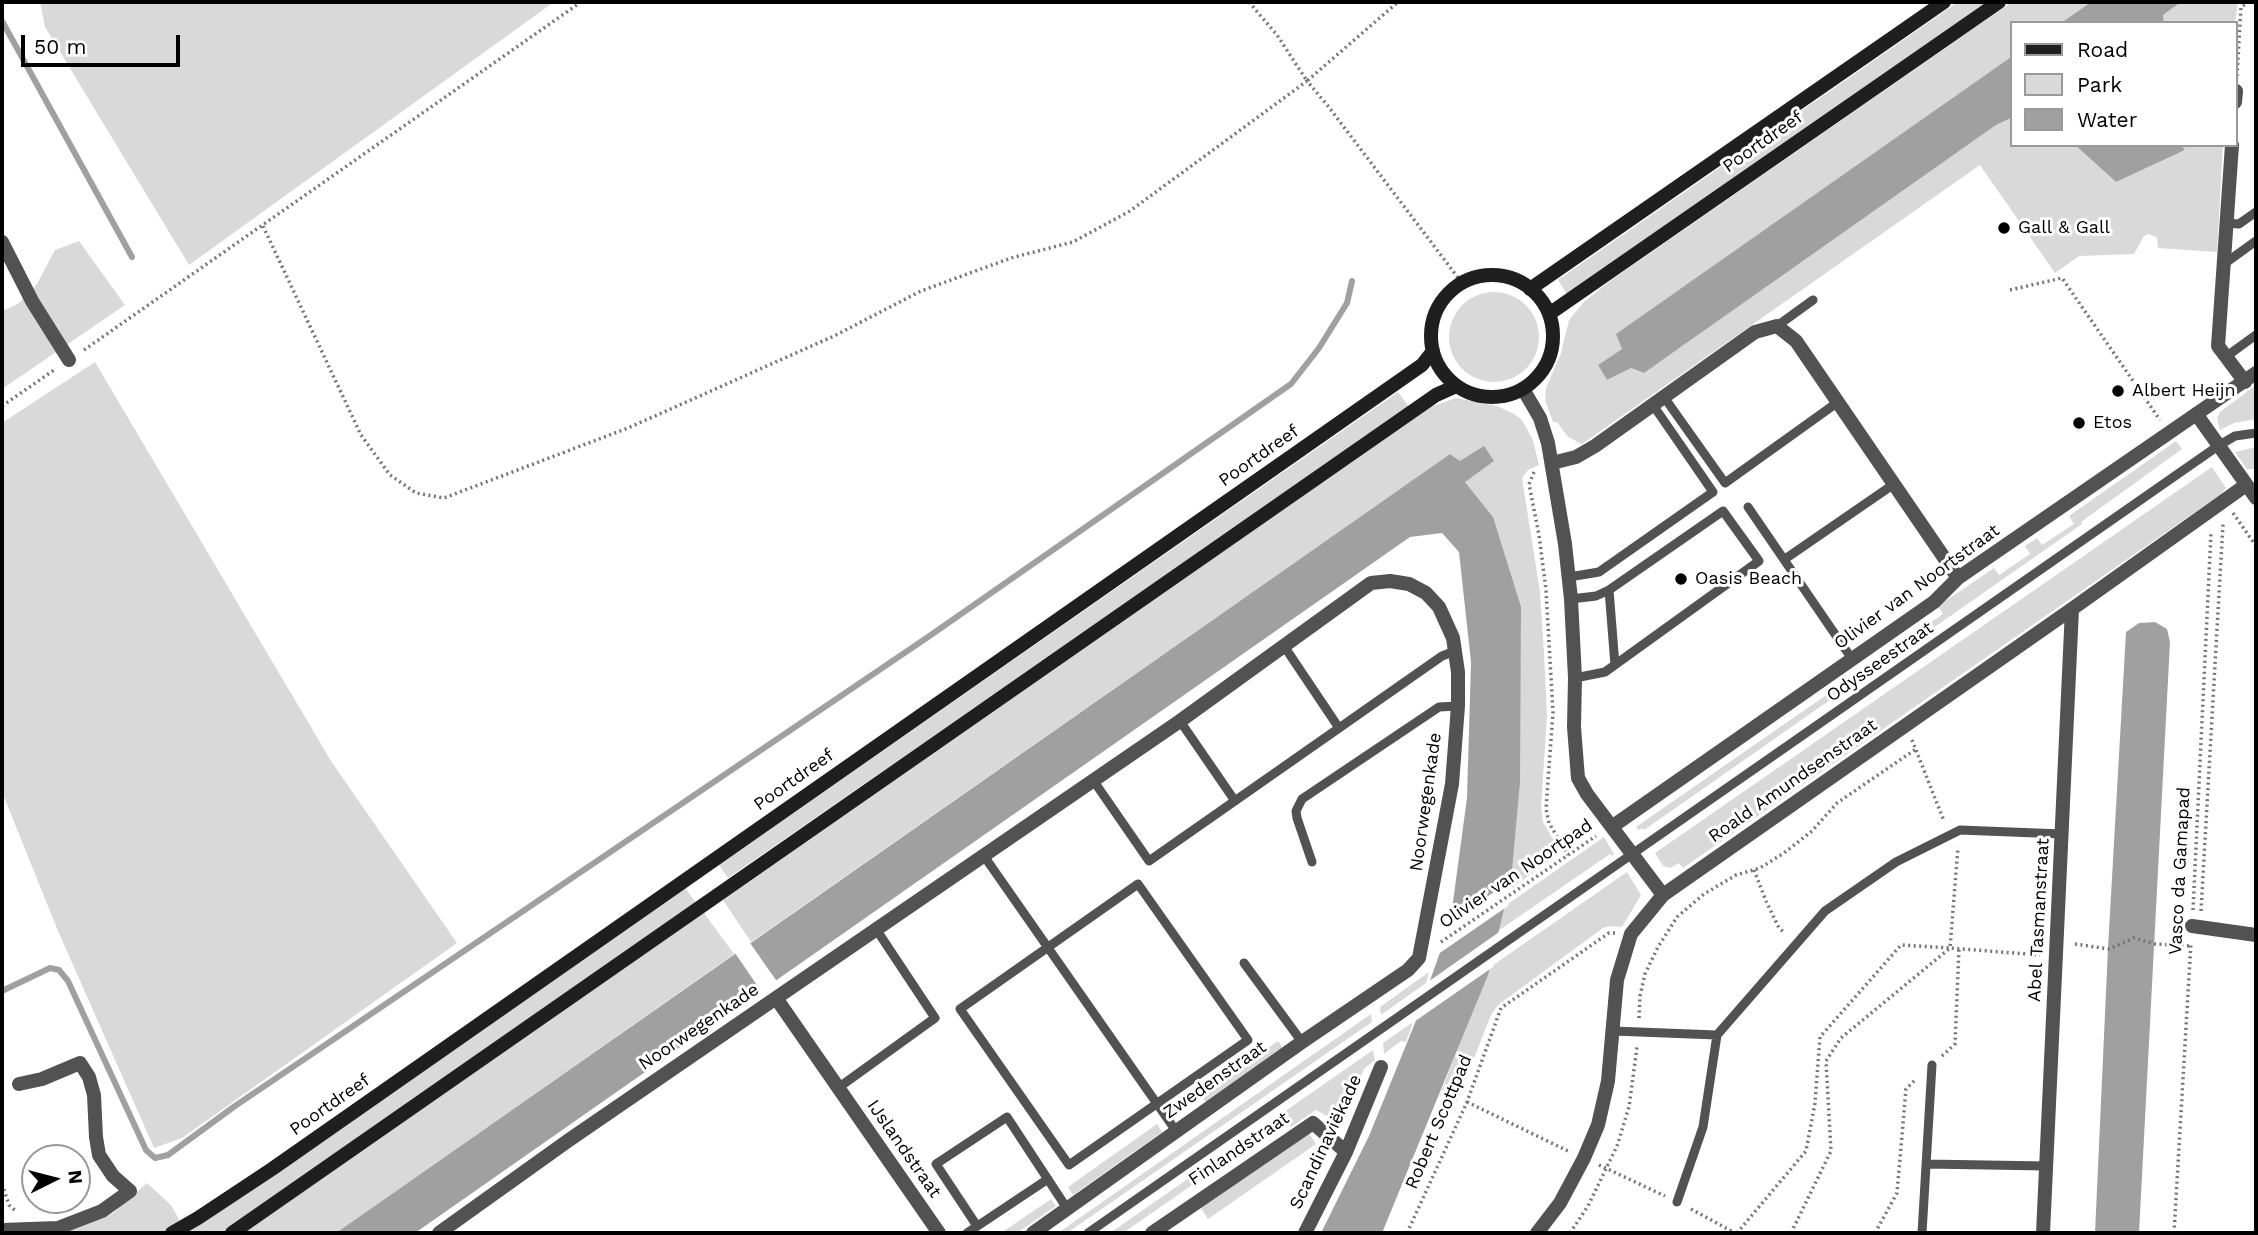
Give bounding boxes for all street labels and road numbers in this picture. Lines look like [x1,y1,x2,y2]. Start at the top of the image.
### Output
street label: Poortdreef [1719,107,1807,177]
street label: Poortdreef [1215,421,1303,491]
street label: Olivier van Noortstraat [1830,520,2004,654]
street label: Odysseestraat [1823,617,1937,707]
street label: Roald Amundsenstraat [1705,715,1881,847]
street label: Noorwegenkade [1406,731,1446,873]
street label: Poortdreef [750,745,838,815]
street label: Vasco da Gamapad [2165,786,2195,956]
street label: Olivier van Noortpad [1435,815,1597,933]
street label: Abel Tasmanstraat [2024,838,2054,1002]
street label: Noorwegenkade [635,979,763,1075]
street label: Zwedenstraat [1159,1037,1271,1123]
street label: Robert Scottpad [1401,1052,1477,1192]
street label: Poortdreef [286,1070,374,1140]
street label: Scandinaviëkade [1285,1071,1367,1213]
street label: IJslandstraat [862,1096,946,1202]
street label: Finlandstraat [1185,1107,1293,1191]

